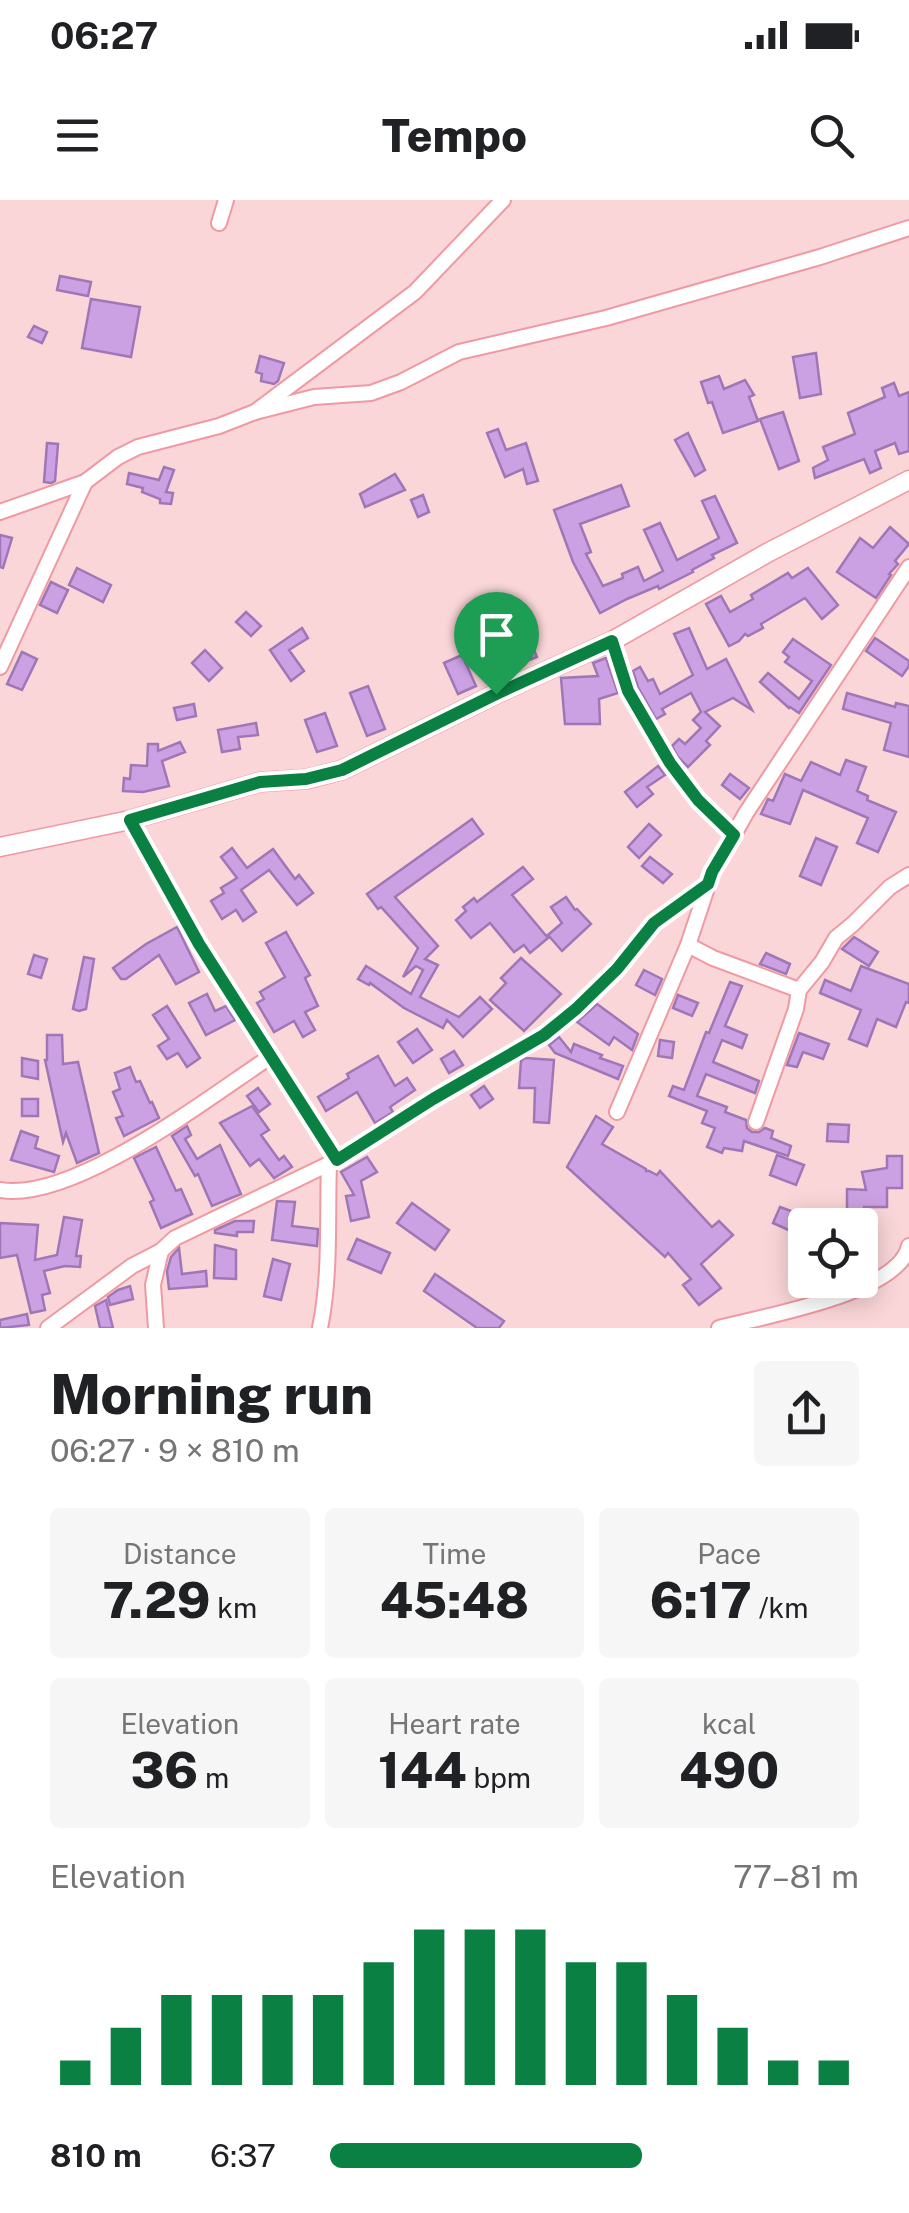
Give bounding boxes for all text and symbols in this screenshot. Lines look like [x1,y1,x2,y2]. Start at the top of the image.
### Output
text: 06:27 [50,13,158,58]
icon: menu [50,108,105,163]
icon: search [804,108,859,163]
text: Tempo [382,109,527,162]
pin [454,592,539,695]
icon: arrive [469,607,524,662]
map controls [788,1208,878,1298]
button: locate [788,1208,878,1298]
button: share [754,1361,859,1466]
text: Morning run [50,1362,373,1426]
text: 06:27 · 9 × 810 m [50,1432,300,1469]
text: Distance [123,1537,237,1570]
text: Time [423,1537,486,1570]
text: Pace [697,1537,761,1570]
text: 7.29 [102,1570,211,1629]
text: 45:48 [380,1570,529,1629]
text: 6:17 [650,1570,752,1629]
text: km [211,1591,257,1624]
text: /km [752,1591,809,1624]
text: Elevation [120,1707,239,1740]
text: Heart rate [388,1707,521,1740]
text: kcal [702,1707,756,1740]
text: 36 [130,1740,198,1799]
text: 144 [378,1740,467,1799]
text: 490 [679,1740,779,1799]
text: m [198,1761,229,1794]
text: bpm [467,1761,531,1794]
text: Elevation [50,1858,186,1895]
text: 77–81 m [733,1858,859,1895]
text: 810 m [50,2137,142,2174]
text: 6:37 [210,2137,276,2174]

